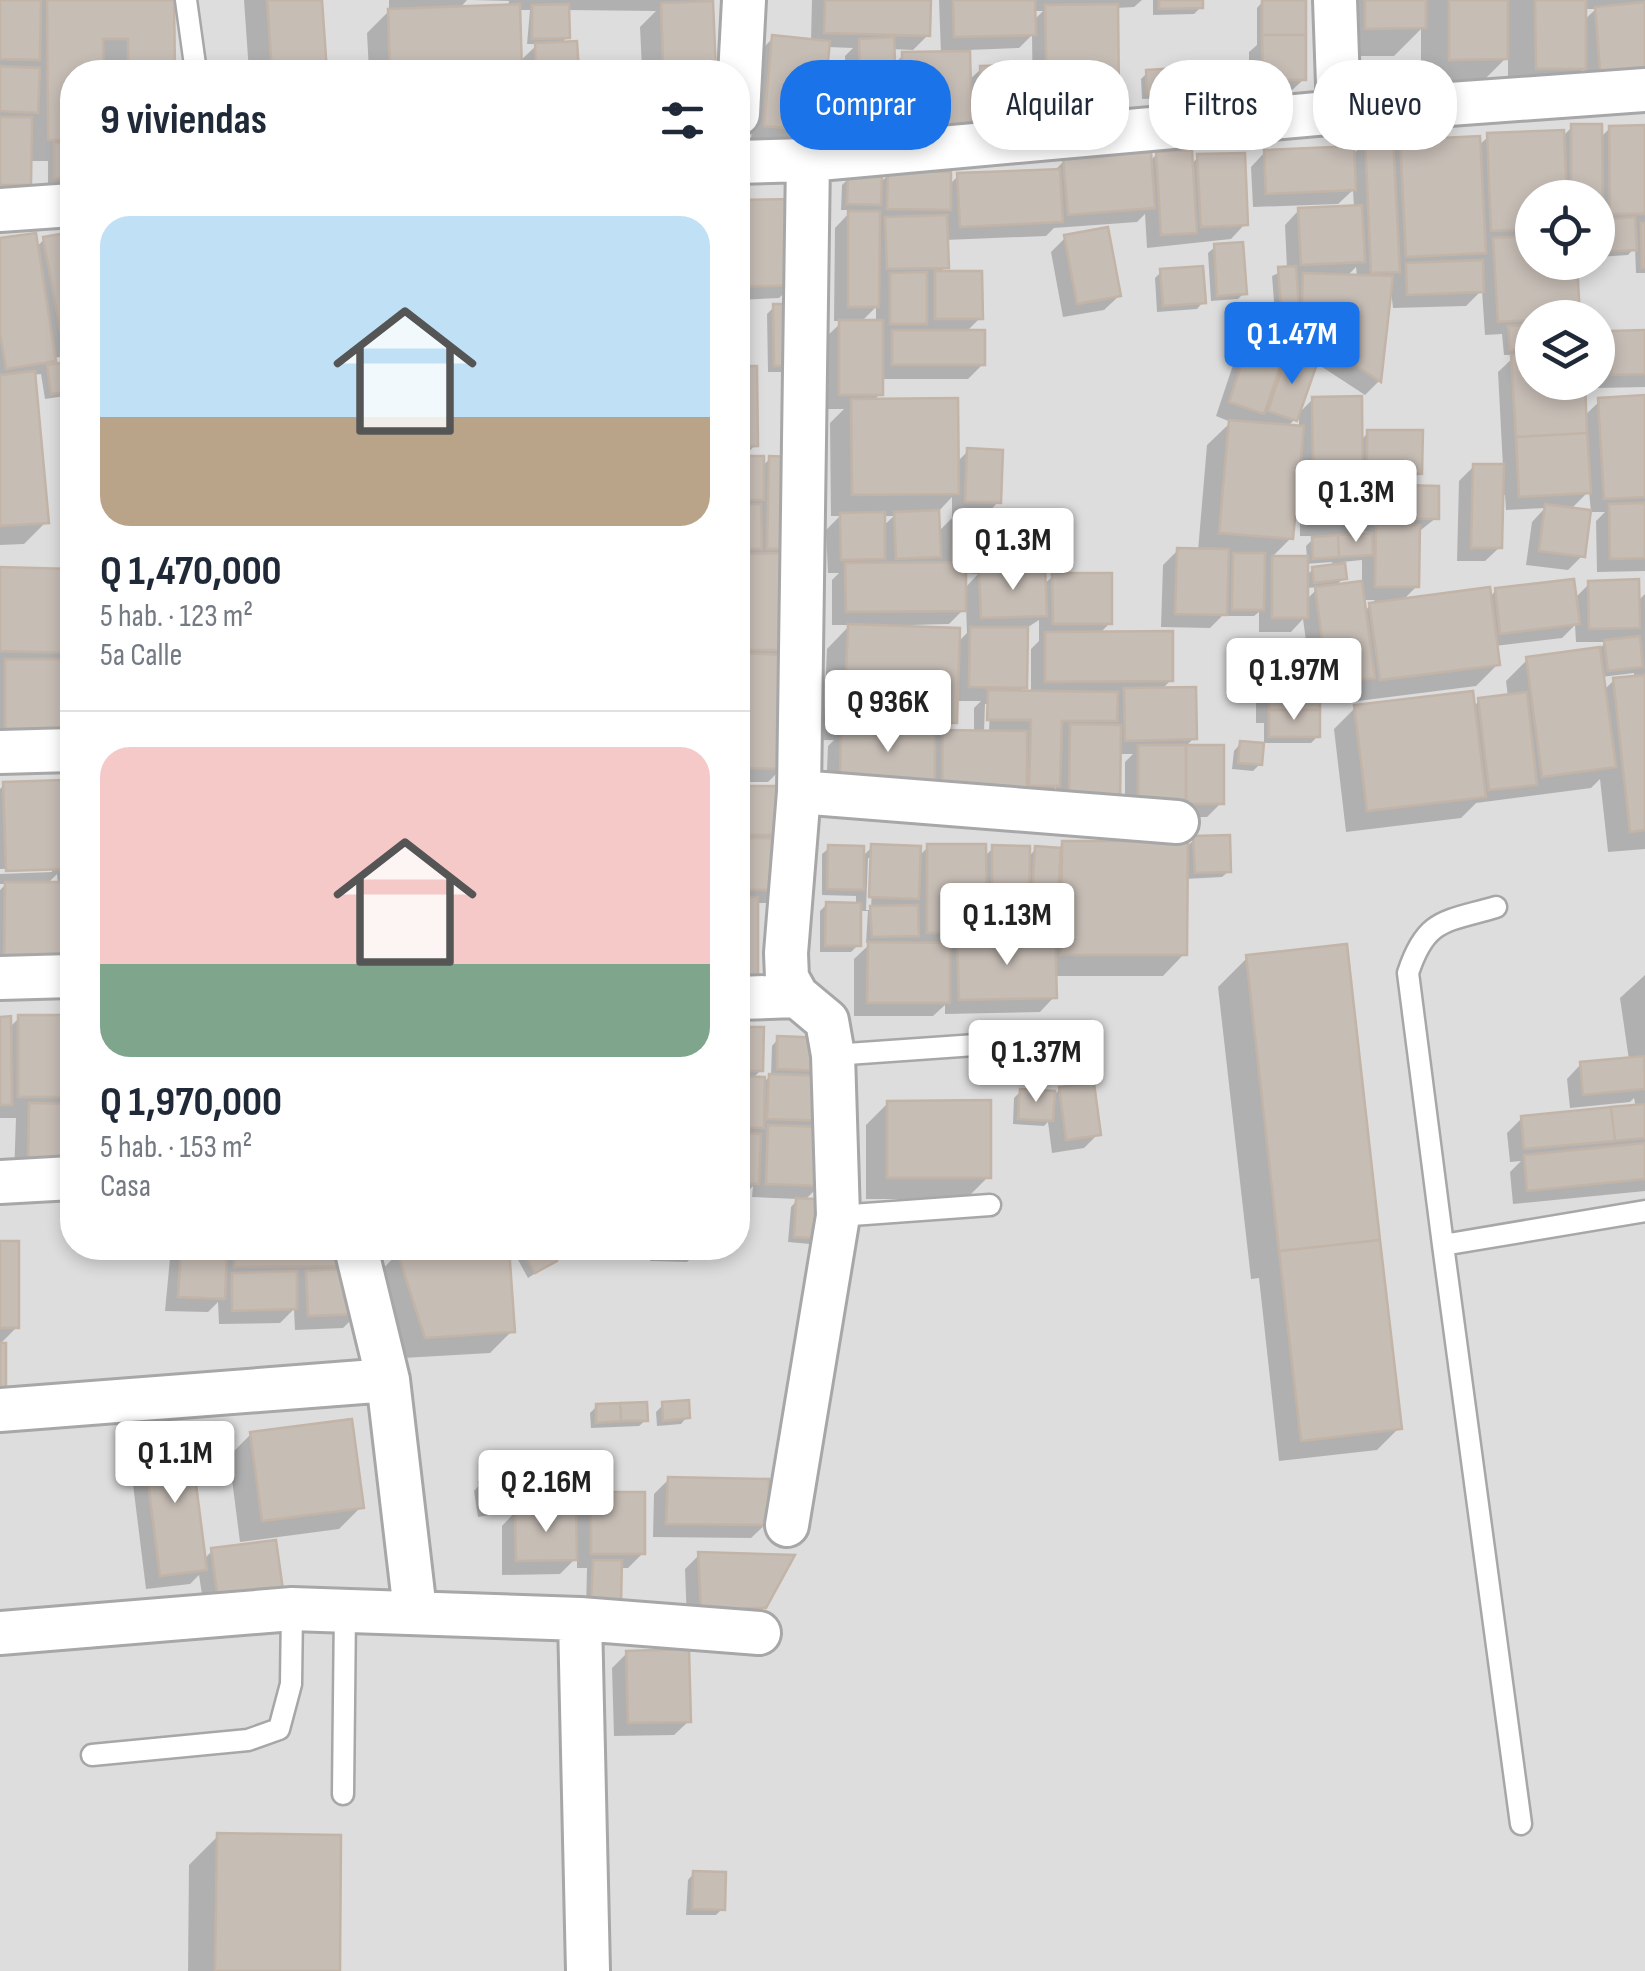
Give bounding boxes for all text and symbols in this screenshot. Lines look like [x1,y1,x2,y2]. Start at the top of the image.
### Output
chip: Comprar [780,60,951,150]
chip: Alquilar [971,60,1129,150]
chip: Filtros [1149,60,1293,150]
chip: Nuevo [1313,60,1457,150]
icon: filters [655,93,710,148]
text: 9 viviendas [100,95,267,146]
map controls [1515,180,1615,400]
button: locate [1515,180,1615,280]
icon: home [315,281,495,461]
button: layers [1515,300,1615,400]
pin: Q 1.47M [1200,302,1384,387]
text: Q 1.47M [1246,315,1338,354]
pin: Q 1.3M [1275,460,1437,545]
text: Q 1.3M [1318,473,1394,512]
pin: Q 1.3M [932,508,1094,593]
text: Q 1.3M [975,521,1051,560]
text: Q 1,470,000 [100,546,282,597]
text: 5 hab. · 123 m² [100,597,253,636]
text: 5a Calle [100,636,182,675]
pin: Q 1.97M [1202,638,1386,723]
text: Q 1.97M [1248,651,1340,690]
pin: Q 936K [807,670,969,755]
text: Q 936K [847,683,929,722]
icon: home [315,812,495,992]
pin: Q 1.13M [915,883,1099,968]
text: Q 1.13M [962,896,1052,935]
pin: Q 1.37M [944,1020,1128,1105]
text: Q 1.37M [991,1033,1081,1072]
text: Q 1,970,000 [100,1077,282,1128]
text: 5 hab. · 153 m² [100,1128,253,1167]
text: Casa [100,1167,151,1206]
pin: Q 1.1M [94,1421,256,1506]
text: Q 1.1M [137,1434,213,1473]
pin: Q 2.16M [454,1450,638,1535]
text: Q 2.16M [500,1463,592,1502]

